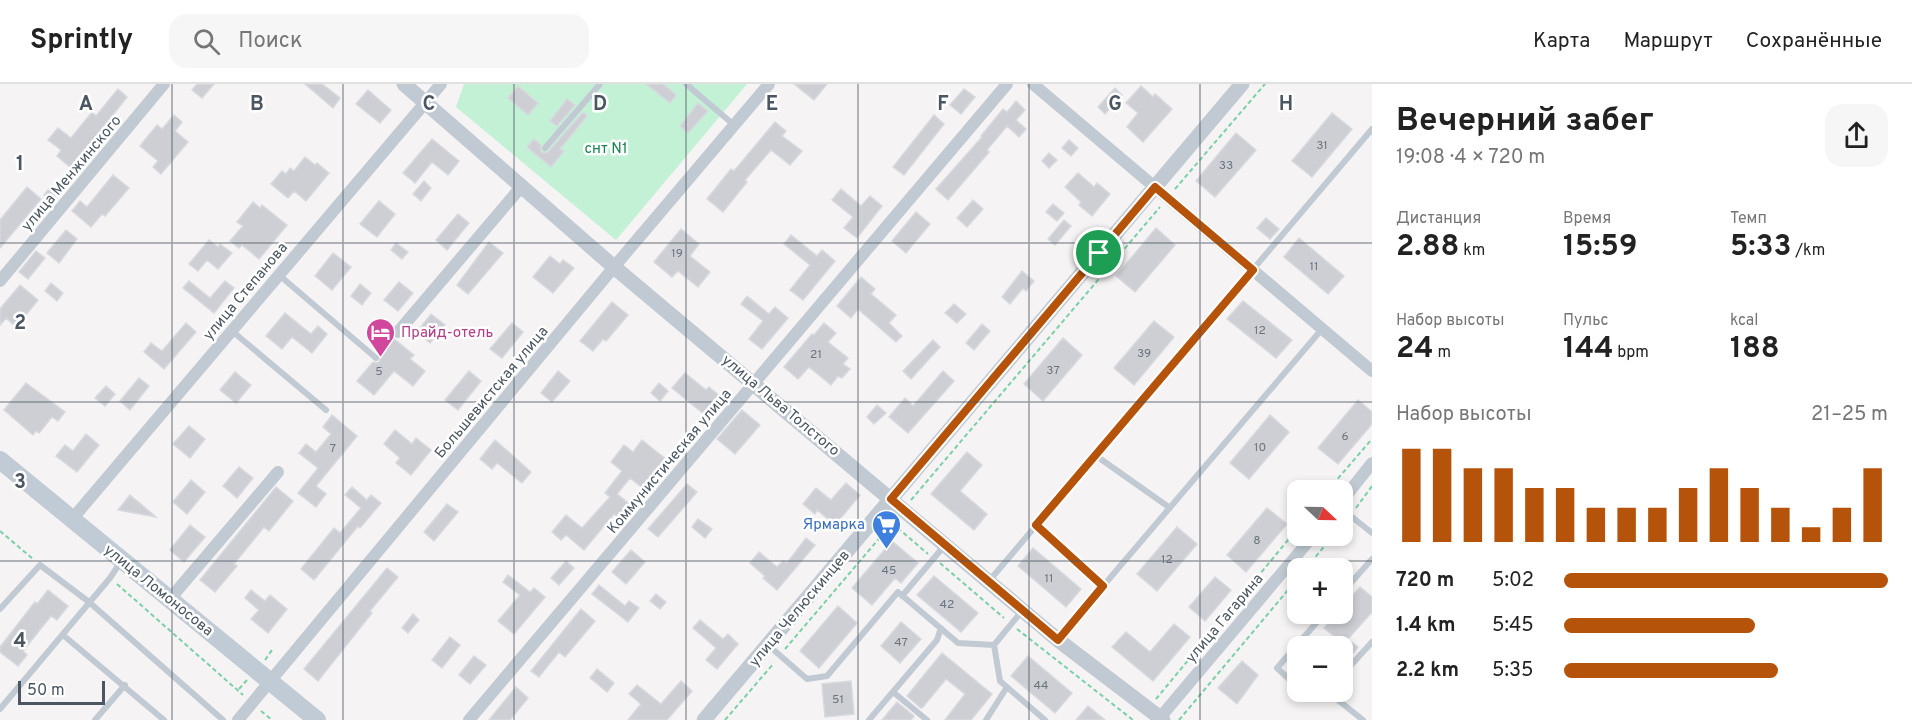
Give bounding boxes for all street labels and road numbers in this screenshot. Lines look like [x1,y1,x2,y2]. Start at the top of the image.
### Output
street label: улица Менжинского [18,112,126,236]
street label: улица Степанова [200,239,293,345]
street label: Большевистская улица [431,323,553,463]
street label: улица Льва Толстого [717,351,843,461]
street label: Коммунистическая улица [604,385,736,538]
street label: улица Ломоносова [100,541,217,641]
street label: улица Челюскинцев [746,547,855,671]
street label: улица Гагарина [1182,570,1268,668]

